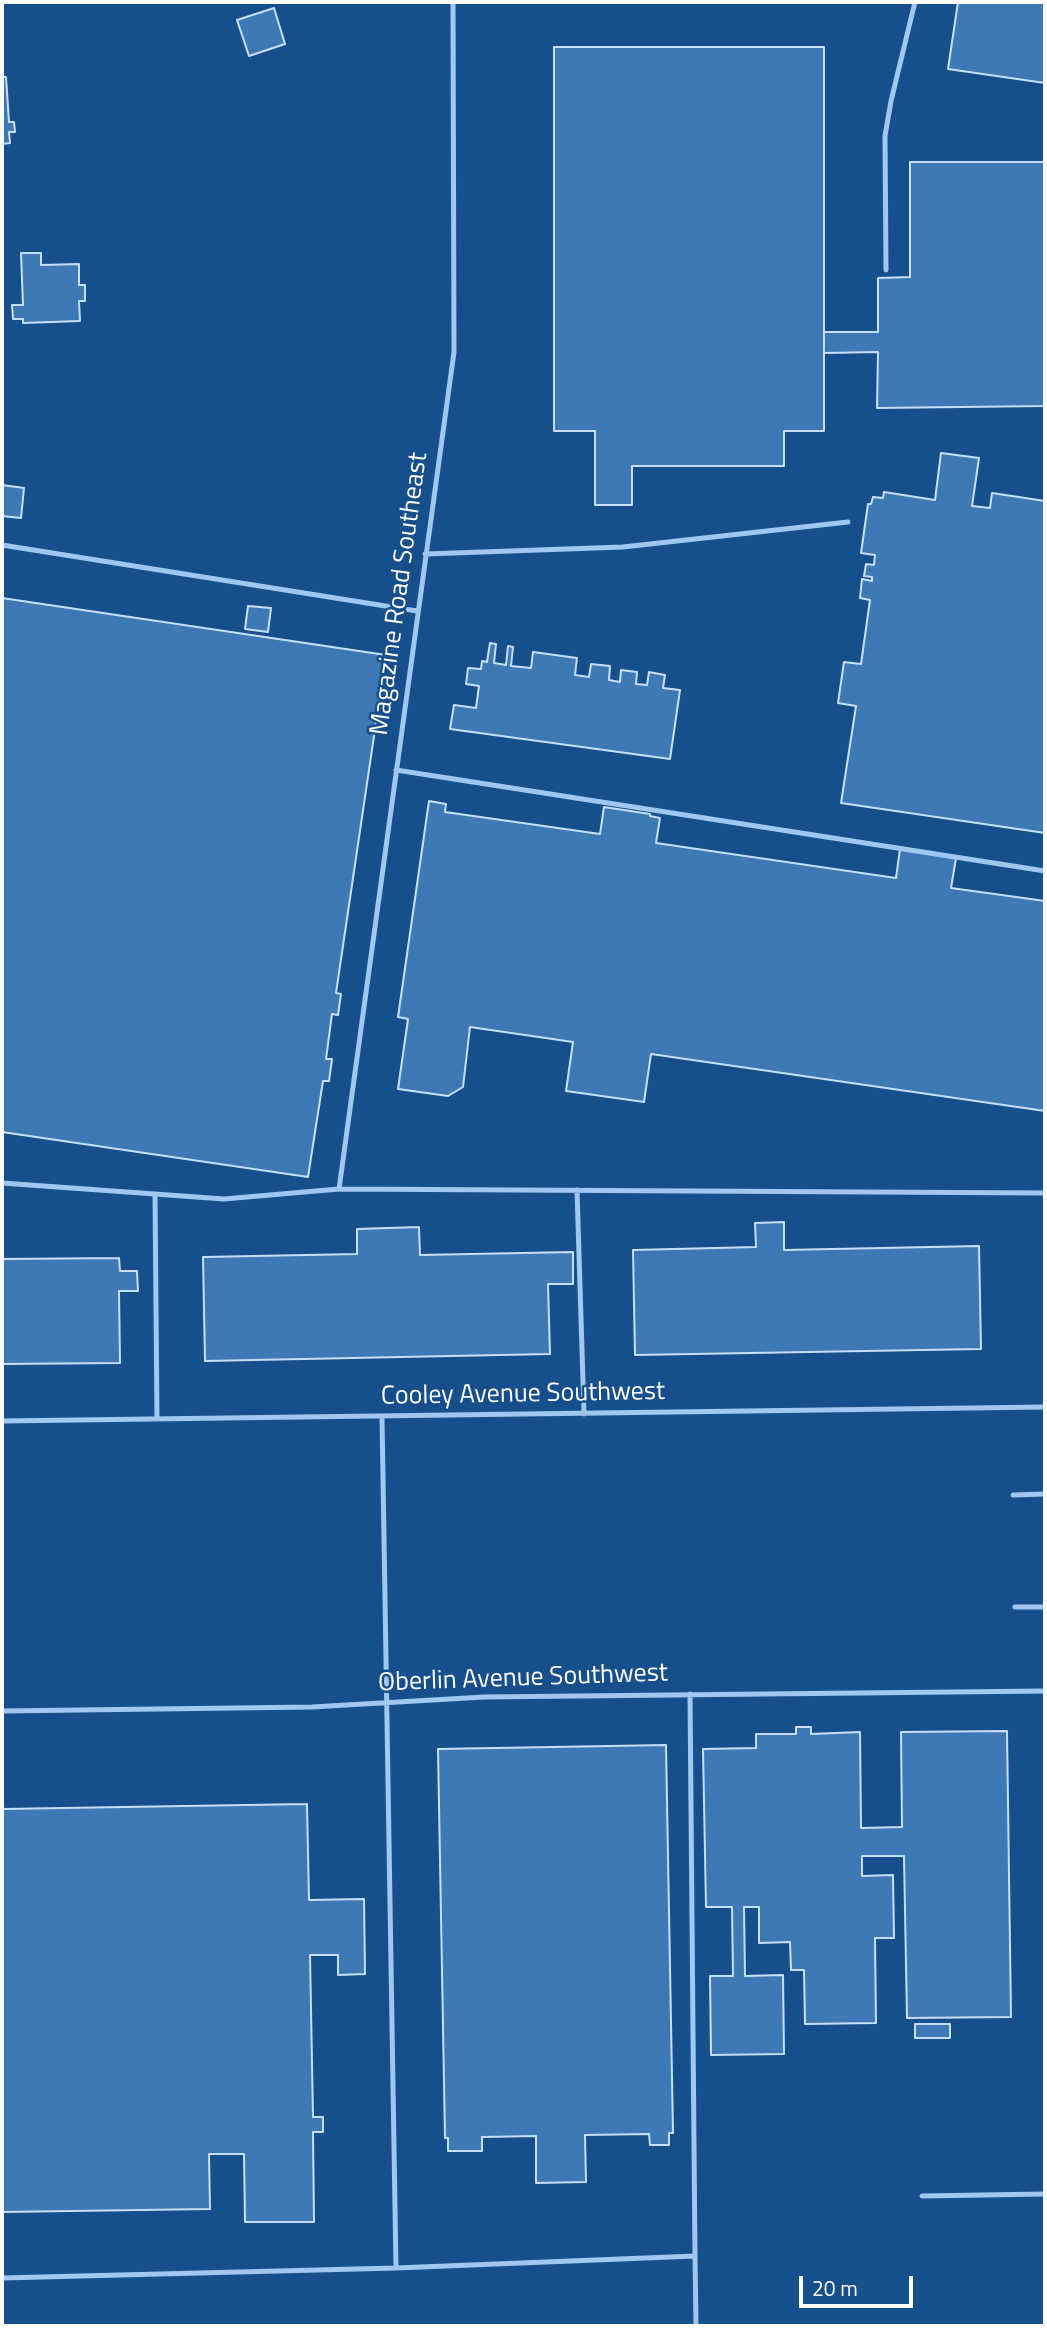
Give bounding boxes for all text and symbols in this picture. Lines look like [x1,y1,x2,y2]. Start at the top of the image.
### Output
street label: Magazine Road Southeast [365,450,435,738]
street label: Cooley Avenue Southwest [381,1377,665,1413]
street label: Oberlin Avenue Southwest [378,1658,668,1700]
scale bar [802,2262,916,2306]
text: 20 m [812,2272,858,2304]

